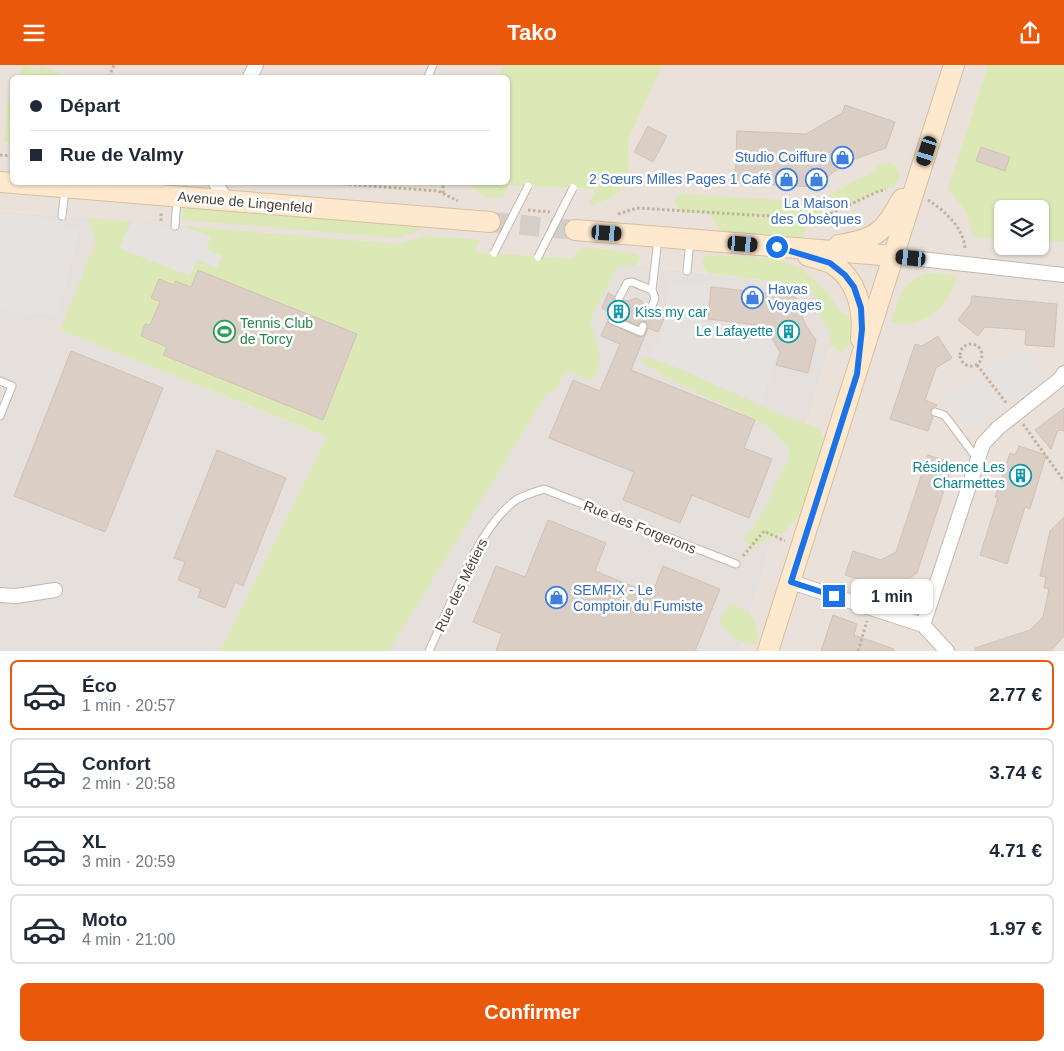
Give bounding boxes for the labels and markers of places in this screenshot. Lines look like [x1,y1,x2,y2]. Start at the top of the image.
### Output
shop icon: Studio Coiffure [831,145,855,169]
place label: Studio Coiffure [735,149,827,165]
shop icon: 2 Sœurs Milles Pages 1 Café [775,167,799,191]
shop icon: La Maison des Obsèques [804,168,828,192]
place label: 2 Sœurs Milles Pages 1 Café [589,171,771,187]
place label: La Maison des Obsèques [771,195,861,227]
place label: Havas Voyages [768,281,822,313]
shop icon: Havas Voyages [740,285,764,309]
building icon: Kiss my car [607,300,631,324]
place label: Kiss my car [635,304,708,320]
place label: Tennis Club de Torcy [240,315,313,347]
sports icon: Tennis Club de Torcy [212,319,236,343]
building icon: Le Lafayette [777,319,801,343]
place label: Le Lafayette [696,323,773,339]
place label: Résidence Les Charmettes [912,459,1005,491]
building icon: Résidence Les Charmettes [1009,463,1033,487]
place label: SEMFIX - Le Comptoir du Fumiste [573,582,703,614]
shop icon: SEMFIX - Le Comptoir du Fumiste [545,586,569,610]

